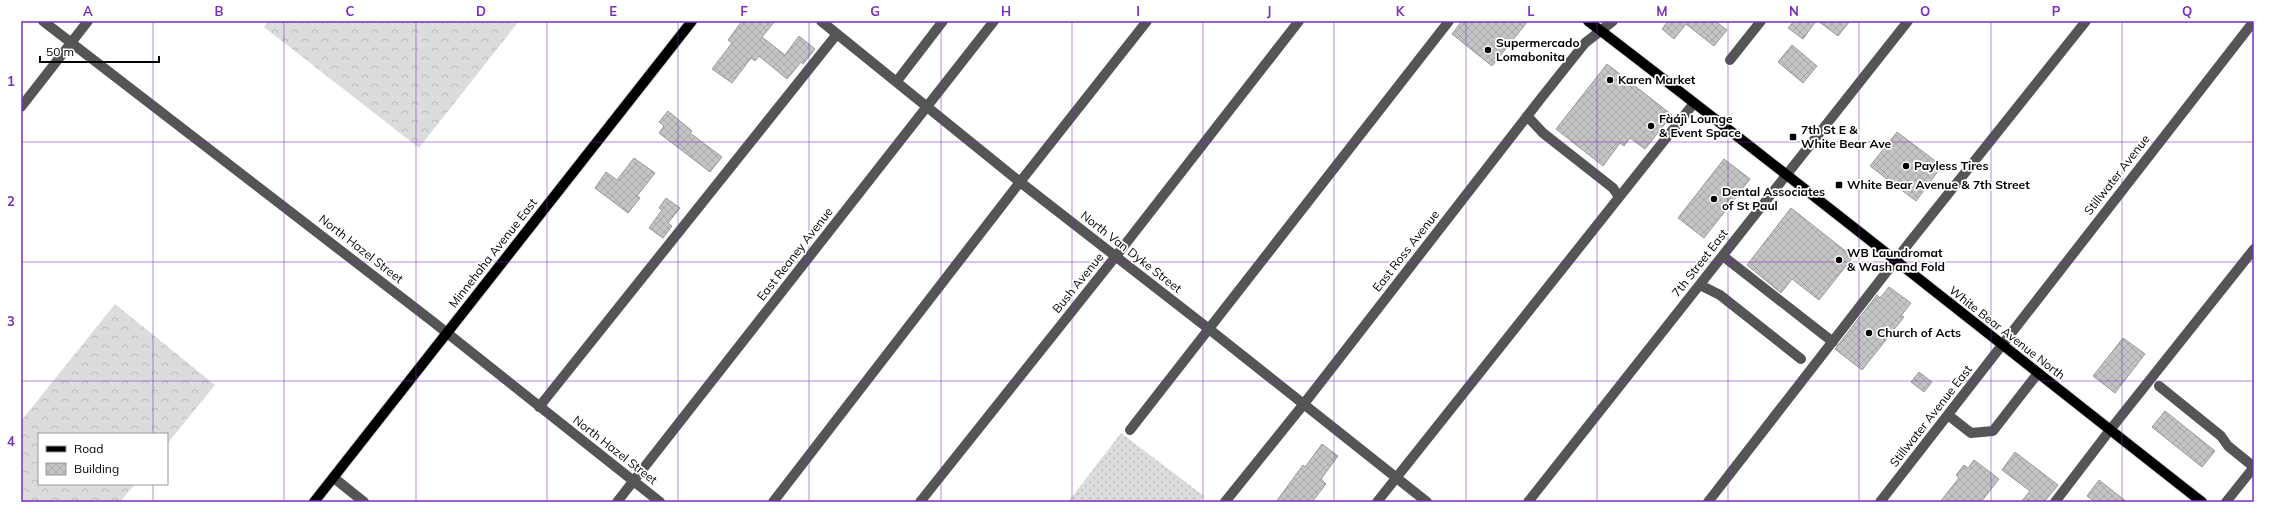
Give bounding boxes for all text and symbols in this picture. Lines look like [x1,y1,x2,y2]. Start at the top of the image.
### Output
text: A [83,3,93,19]
text: B [215,3,224,19]
text: C [346,3,355,19]
text: D [476,3,486,19]
text: E [609,3,617,19]
text: F [740,3,748,19]
text: G [870,3,880,19]
text: H [1001,3,1011,19]
text: I [1136,3,1140,19]
text: J [1267,3,1271,19]
text: K [1396,3,1406,19]
text: L [1527,3,1535,19]
text: M [1656,3,1668,19]
text: N [1789,3,1799,19]
text: O [1920,3,1930,19]
text: P [2052,3,2061,19]
text: Q [2182,3,2192,19]
place label: Supermercado Lomabonita [1496,35,1580,64]
scale bar [40,38,159,64]
text: 50 m [46,44,74,59]
marker: Supermercado Lomabonita [1483,45,1493,55]
place label: Karen Market [1618,72,1696,87]
text: 1 [7,73,15,89]
marker: Karen Market [1605,75,1615,85]
place label: Fàájì Lounge & Event Space [1659,111,1741,140]
marker: Fàájì Lounge & Event Space [1646,121,1656,131]
place label: 7th St E & White Bear Ave [1801,122,1892,151]
marker: 7th St E & White Bear Ave [1788,132,1798,142]
street label: Stillwater Avenue [2081,132,2153,218]
place label: Payless Tires [1914,158,1988,173]
marker: Payless Tires [1901,161,1911,171]
place label: White Bear Avenue & 7th Street [1847,177,2030,192]
marker: White Bear Avenue & 7th Street [1834,180,1844,190]
place label: Dental Associates of St Paul [1722,184,1825,213]
text: 2 [7,193,15,209]
marker: Dental Associates of St Paul [1709,194,1719,204]
street label: Minnehaha Avenue East [445,195,540,310]
street label: East Reaney Avenue [754,204,836,303]
street label: North Van Dyke Street [1078,207,1185,296]
street label: East Ross Avenue [1369,207,1442,294]
street label: North Hazel Street [316,211,407,286]
street label: 7th Street East [1668,226,1731,300]
place label: WB Laundromat & Wash and Fold [1847,245,1945,274]
street label: Bush Avenue [1049,250,1106,316]
marker: WB Laundromat & Wash and Fold [1834,255,1844,265]
street label: White Bear Avenue North [1946,283,2068,383]
text: 3 [7,313,15,329]
place label: Church of Acts [1877,325,1961,340]
marker: Church of Acts [1864,328,1874,338]
street label: Stillwater Avenue East [1886,362,1975,470]
street label: North Hazel Street [570,412,661,487]
text: 4 [7,433,15,449]
legend [38,433,168,485]
text: Road [74,441,103,456]
text: Building [74,461,119,476]

